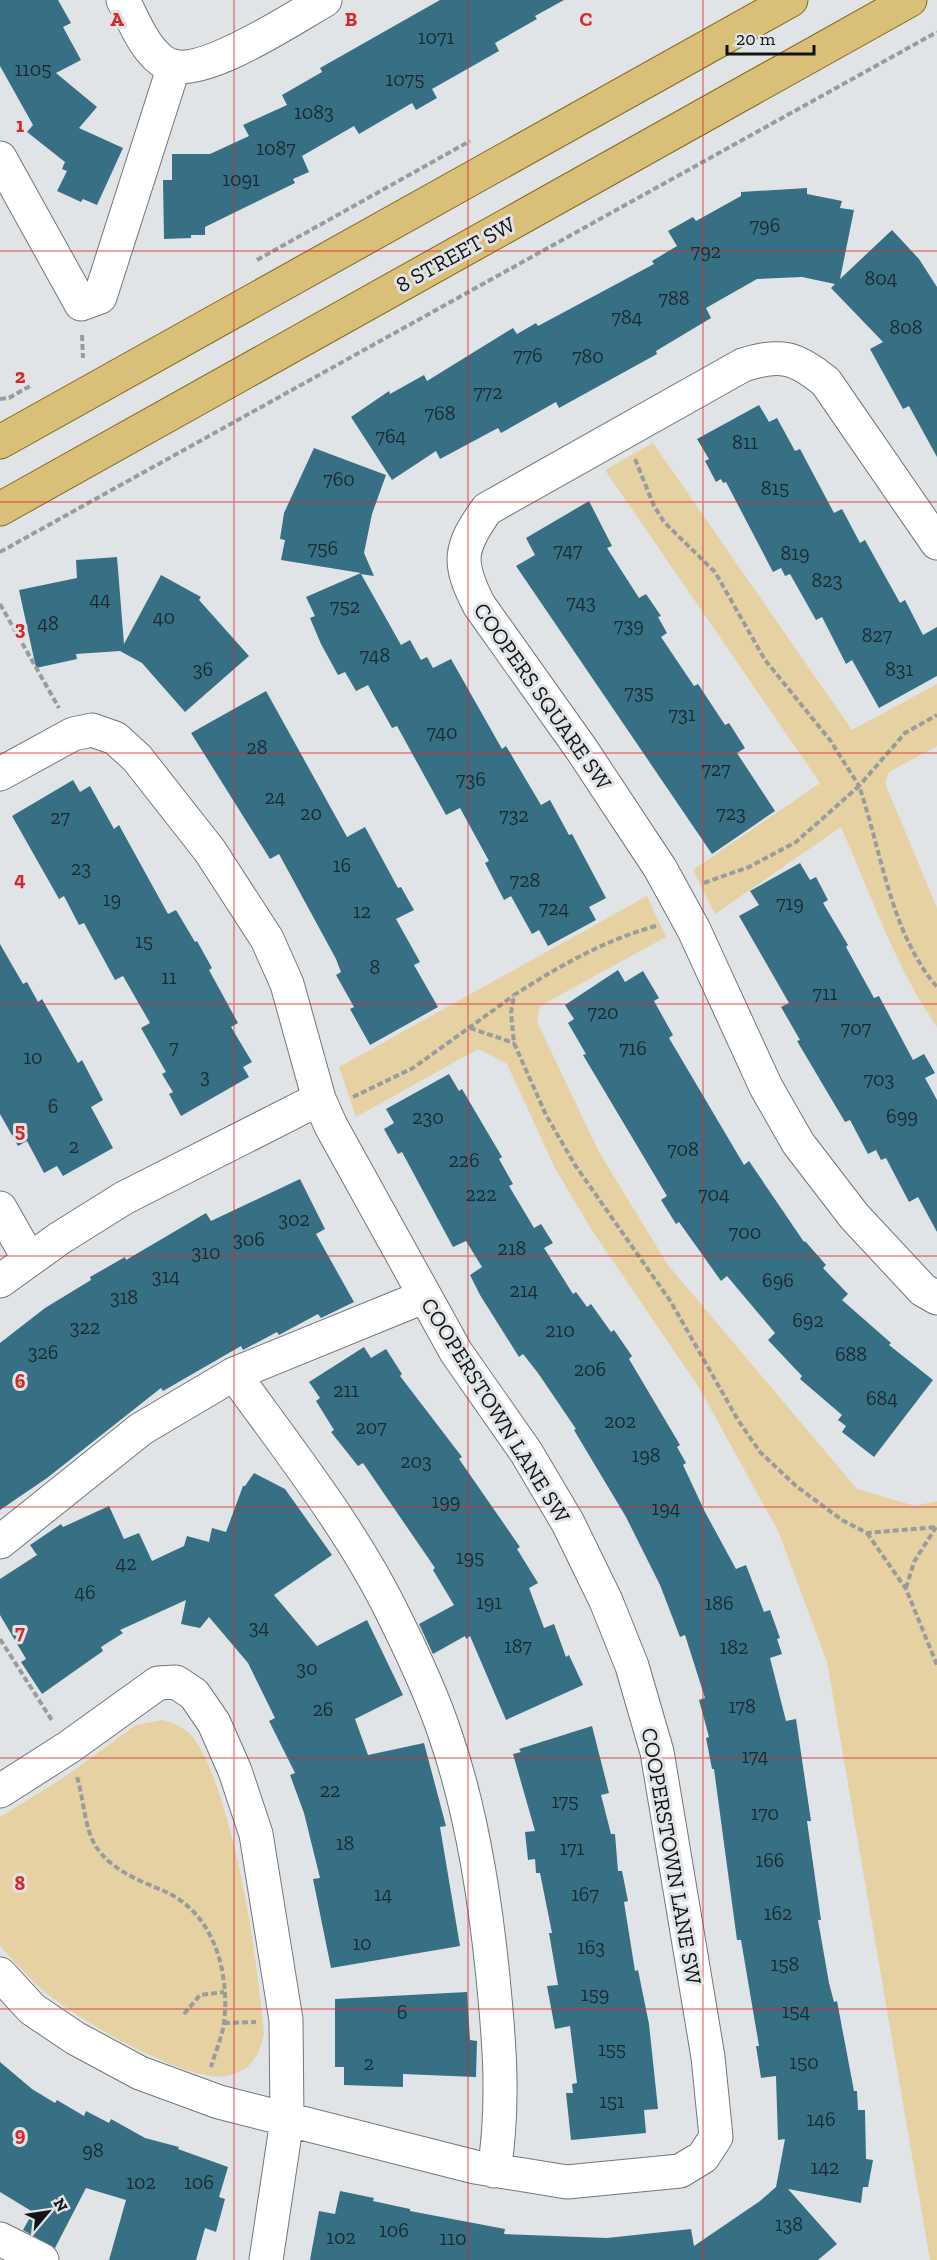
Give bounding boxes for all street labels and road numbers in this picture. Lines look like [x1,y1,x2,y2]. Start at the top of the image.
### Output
street label: 8 STREET SW [391,210,520,298]
street label: COOPERS SQUARE SW [468,598,618,795]
street label: COOPERSTOWN LANE SW [415,1293,576,1528]
street label: COOPERSTOWN LANE SW [636,1726,707,1987]

